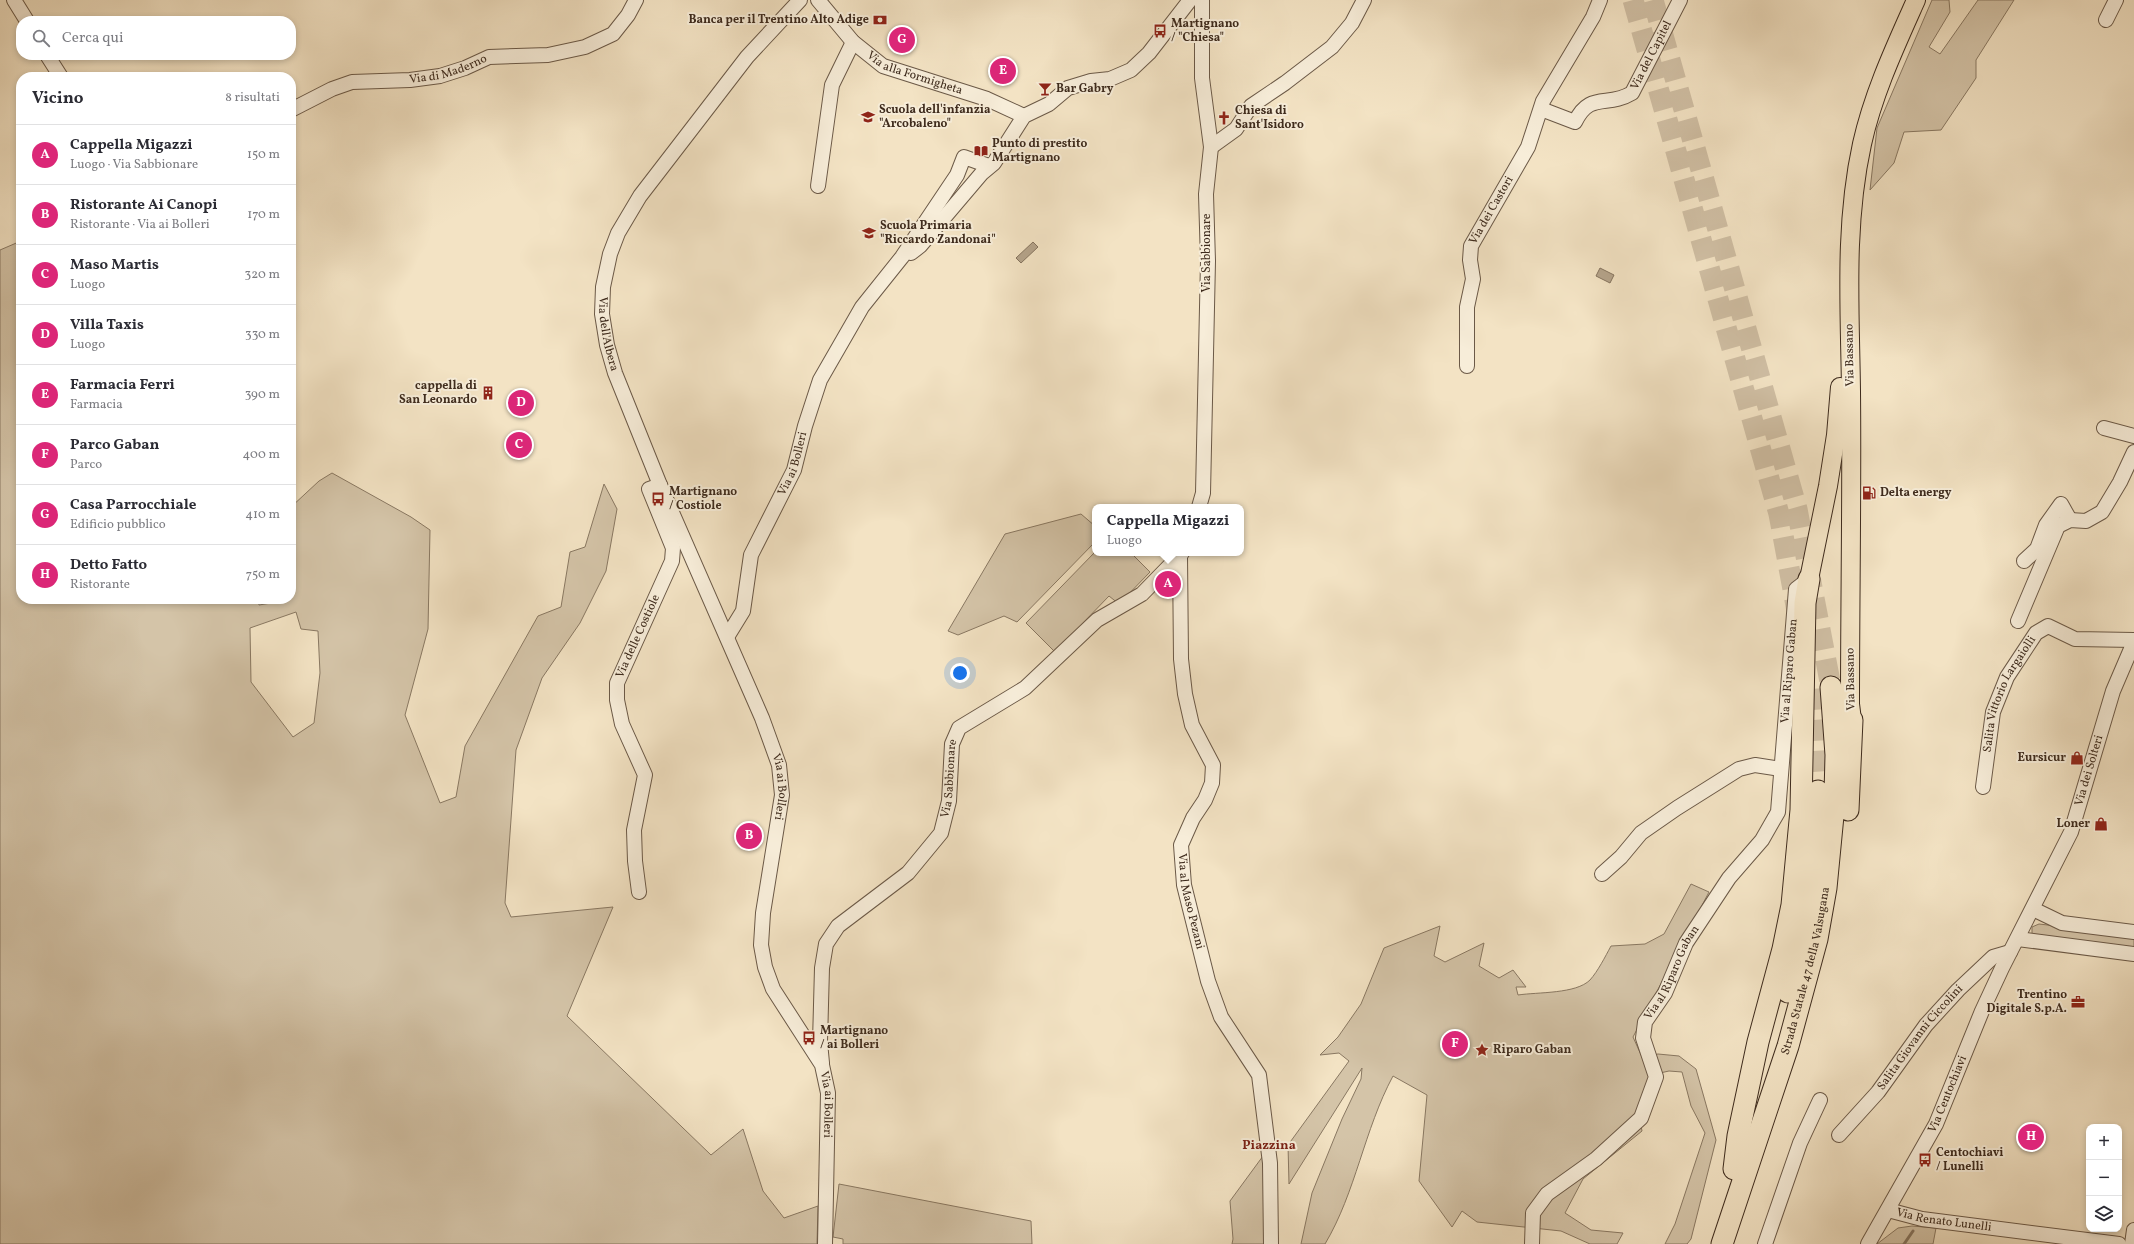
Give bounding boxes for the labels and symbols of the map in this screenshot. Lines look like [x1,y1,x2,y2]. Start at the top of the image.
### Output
place label: Banca per il Trentino Alto Adige [689,12,869,28]
bank icon: Banca per il Trentino Alto Adige [872,12,888,28]
place label: Martignano / "Chiesa" [1171,16,1239,46]
street label: Via del Capitel [1627,18,1676,93]
bus stop icon: Martignano / "Chiesa" [1152,23,1168,39]
pin: G [889,25,915,55]
street label: Via alla Formigheta [863,48,965,99]
street label: Via di Maderno [408,51,490,88]
pin: E [990,56,1016,86]
bar icon: Bar Gabry [1037,81,1053,97]
place label: Bar Gabry [1056,81,1114,97]
place label: Scuola dell'infanzia "Arcobaleno" [879,102,991,132]
place label: Chiesa di Sant'Isidoro [1235,103,1304,133]
school or university icon: Scuola dell'infanzia "Arcobaleno" [860,109,876,125]
church icon: Chiesa di Sant'Isidoro [1216,110,1232,126]
place label: Punto di prestito Martignano [992,136,1087,166]
library icon: Punto di prestito Martignano [973,143,989,159]
street label: Via dei Castori [1466,173,1518,247]
street label: Via Sabbionare [1199,213,1215,293]
place label: Scuola Primaria "Riccardo Zandonai" [880,218,996,248]
school or university icon: Scuola Primaria "Riccardo Zandonai" [861,225,877,241]
street label: Via dell'Albera [594,296,622,373]
street label: Via Bassano [1841,323,1859,387]
place label: cappella di San Leonardo [399,378,477,408]
building icon: cappella di San Leonardo [480,385,496,401]
pin: D [508,388,534,418]
pin: C [506,430,532,460]
street label: Via ai Bolleri [774,430,811,498]
place label: Martignano / Costiole [669,484,737,514]
fuel station icon: Delta energy [1861,485,1877,501]
place label: Delta energy [1880,485,1952,501]
bus stop icon: Martignano / Costiole [650,491,666,507]
pin: A [1155,569,1181,599]
street label: Via delle Costiole [612,592,664,681]
street label: Via al Riparo Gaban [1777,618,1802,724]
street label: Salita Vittorio Largaiolli [1980,633,2040,753]
street label: Via Bassano [1842,647,1860,711]
your location [950,663,970,683]
street label: Via dei Solteri [2071,733,2108,808]
street label: Via Sabbionare [937,736,961,820]
place label: Eursicur [2017,750,2066,766]
shop icon: Eursicur [2069,750,2085,766]
street label: Via ai Bolleri [768,751,790,822]
place label: Loner [2056,816,2090,832]
shop icon: Loner [2093,816,2109,832]
pin: B [736,821,762,851]
street label: Via al Maso Pezani [1174,853,1208,951]
street label: Strada Statale 47 della Valsugana [1778,886,1834,1057]
street label: Via al Riparo Gaban [1641,923,1703,1023]
street label: Salita Giovanni Ciccolini [1874,981,1967,1094]
place label: Trentino Digitale S.p.A. [1987,987,2067,1017]
office icon: Trentino Digitale S.p.A. [2070,994,2086,1010]
place label: Martignano / ai Bolleri [820,1023,888,1053]
pin: F [1442,1029,1468,1059]
bus stop icon: Martignano / ai Bolleri [801,1030,817,1046]
place icon: Riparo Gaban [1474,1042,1490,1058]
place label: Riparo Gaban [1493,1042,1572,1058]
street label: Via Centochiavi [1925,1053,1971,1136]
street label: Via ai Bolleri [816,1070,836,1138]
pin: H [2018,1122,2044,1152]
district label: Piazzina [1242,1137,1296,1155]
place label: Centochiavi / Lunelli [1936,1145,2004,1175]
bus stop icon: Centochiavi / Lunelli [1917,1152,1933,1168]
street label: Via Renato Lunelli [1894,1205,1993,1236]

